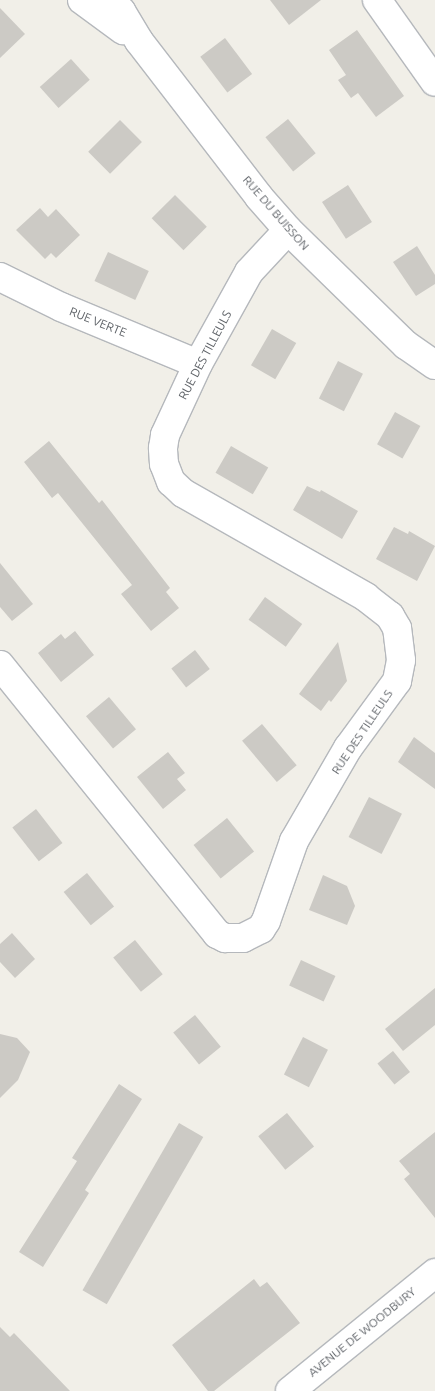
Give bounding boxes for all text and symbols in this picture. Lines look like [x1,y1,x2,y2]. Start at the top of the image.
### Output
street label: RUE DU BUISSON [240,173,312,253]
street label: RUE VERTE [67,304,129,340]
street label: RUE DES TILLEULS [175,308,235,402]
street label: RUE DES TILLEULS [328,687,396,777]
street label: AVENUE DE WOODBURY [305,1284,419,1380]

